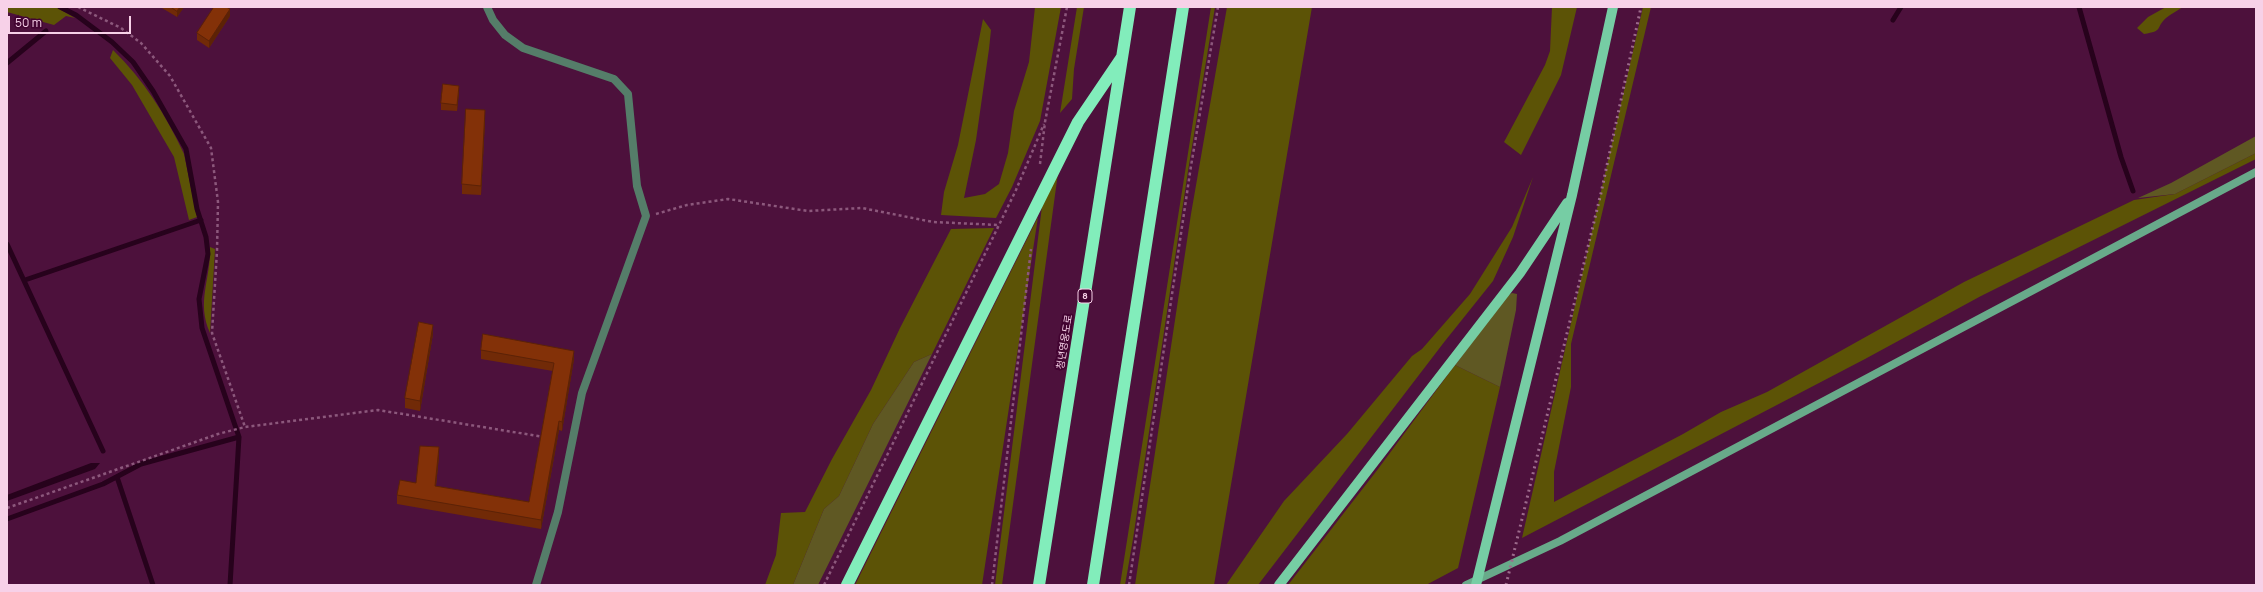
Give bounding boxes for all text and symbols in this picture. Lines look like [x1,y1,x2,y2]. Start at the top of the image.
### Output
scale bar [10,8,133,34]
text: 50 m [15,14,42,31]
road number: 8 [1078,289,1092,303]
street label: 청년영웅도로 [1055,314,1075,370]

